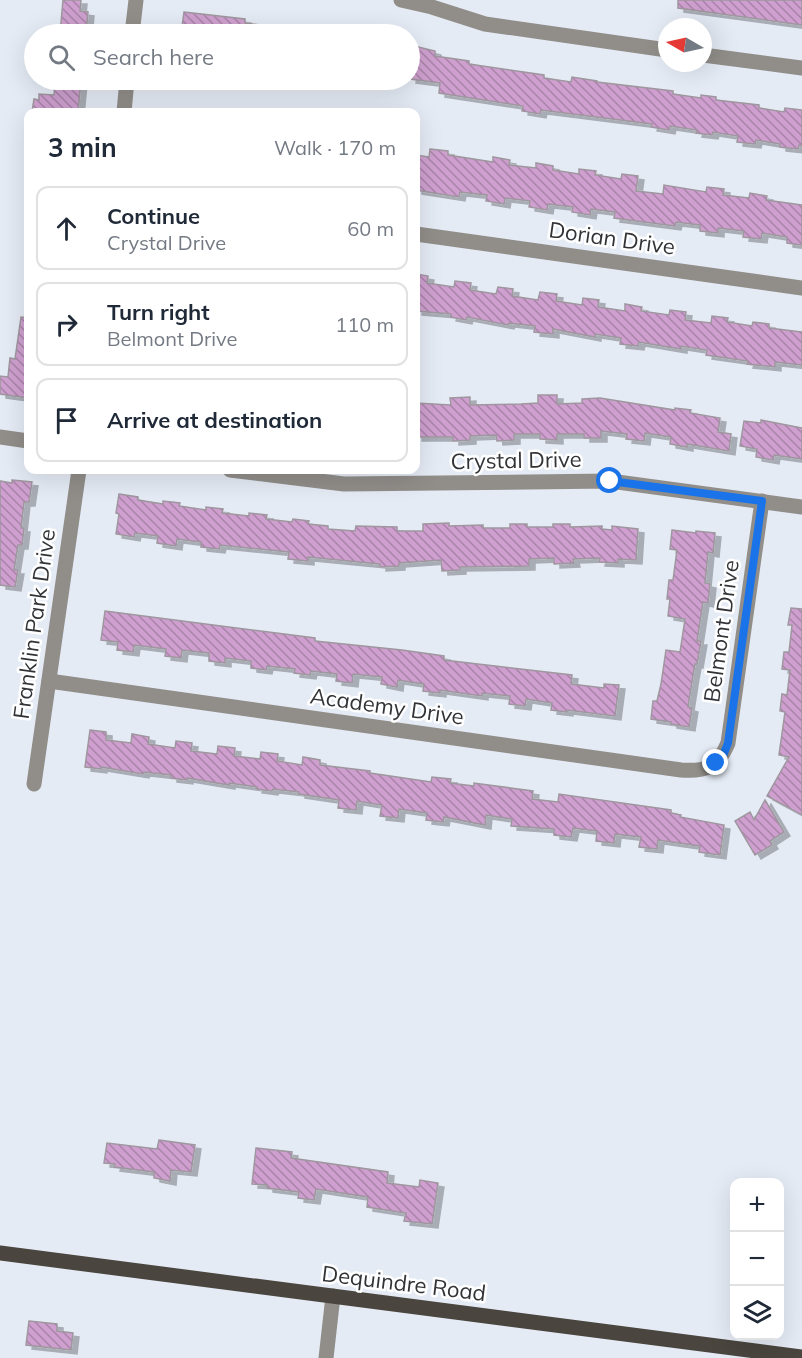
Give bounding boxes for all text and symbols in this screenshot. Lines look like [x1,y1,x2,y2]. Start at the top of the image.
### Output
north arrow [658,18,712,72]
search box [24,24,420,90]
icon: search [45,41,78,74]
text: Search here [93,43,214,71]
text: 3 min [48,131,117,164]
text: Walk · 170 m [274,135,396,160]
text: Continue [107,202,200,230]
icon: ahead [50,212,83,245]
street label: Dorian Drive [547,215,677,261]
text: 60 m [347,216,394,241]
text: Crystal Drive [107,230,226,255]
text: Turn right [107,298,210,326]
icon: right [50,308,83,341]
text: 110 m [335,312,394,337]
text: Belmont Drive [107,326,237,351]
icon: arrive [50,404,83,437]
text: Arrive at destination [107,406,322,434]
street label: Crystal Drive [450,445,582,475]
route start [596,467,622,493]
street label: Franklin Park Drive [7,527,61,721]
street label: Belmont Drive [697,558,745,704]
street label: Academy Drive [308,681,466,731]
route end [702,749,728,775]
map controls [730,1178,784,1340]
button: + [730,1178,784,1232]
button: − [730,1232,784,1286]
street label: Dequindre Road [320,1259,488,1307]
button: layers [730,1286,784,1340]

